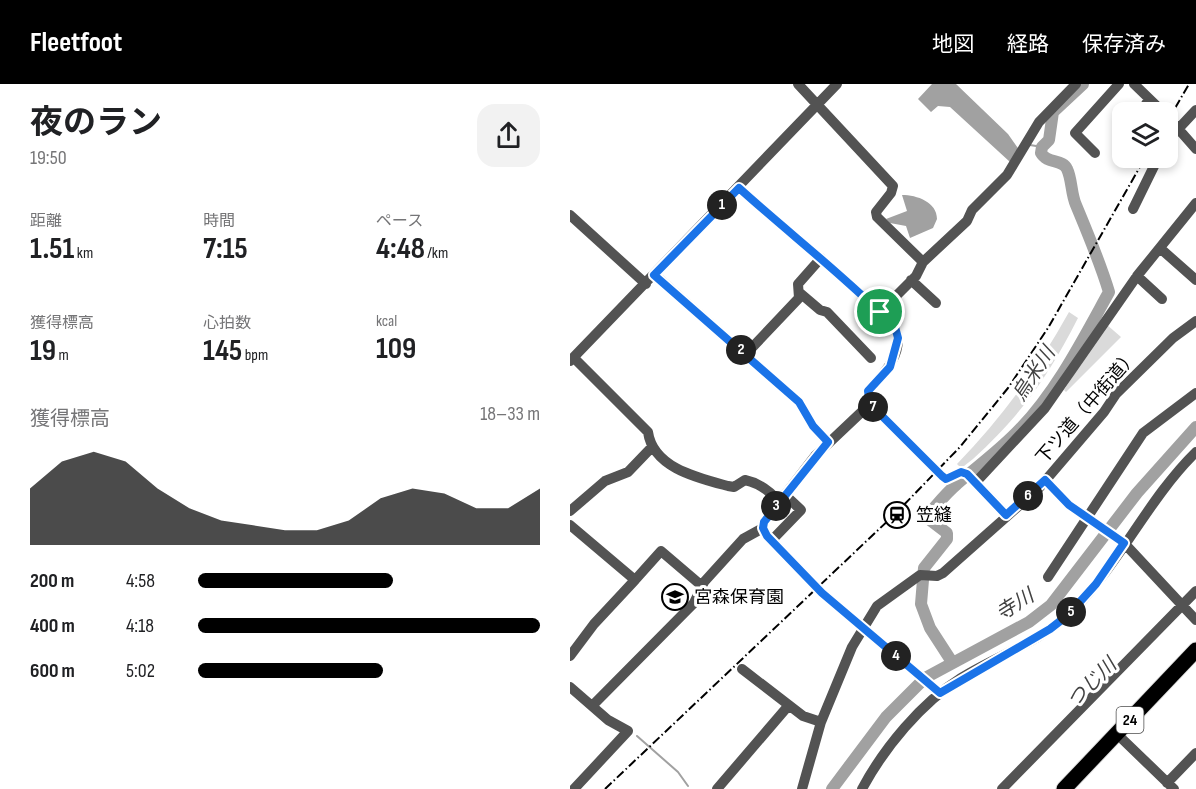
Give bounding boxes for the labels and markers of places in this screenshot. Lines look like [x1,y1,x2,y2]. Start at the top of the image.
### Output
pin: 1 [707,190,737,220]
pin [854,286,905,337]
pin: 2 [726,335,756,365]
pin: 7 [858,392,888,422]
pin: 6 [1013,481,1043,511]
pin: 3 [761,491,791,521]
station icon: 笠縫 [882,500,912,530]
place label: 笠縫 [916,505,952,526]
school or university icon: 宮森保育園 [660,582,690,612]
place label: 宮森保育園 [694,587,784,608]
pin: 5 [1056,597,1086,627]
pin: 4 [881,641,911,671]

